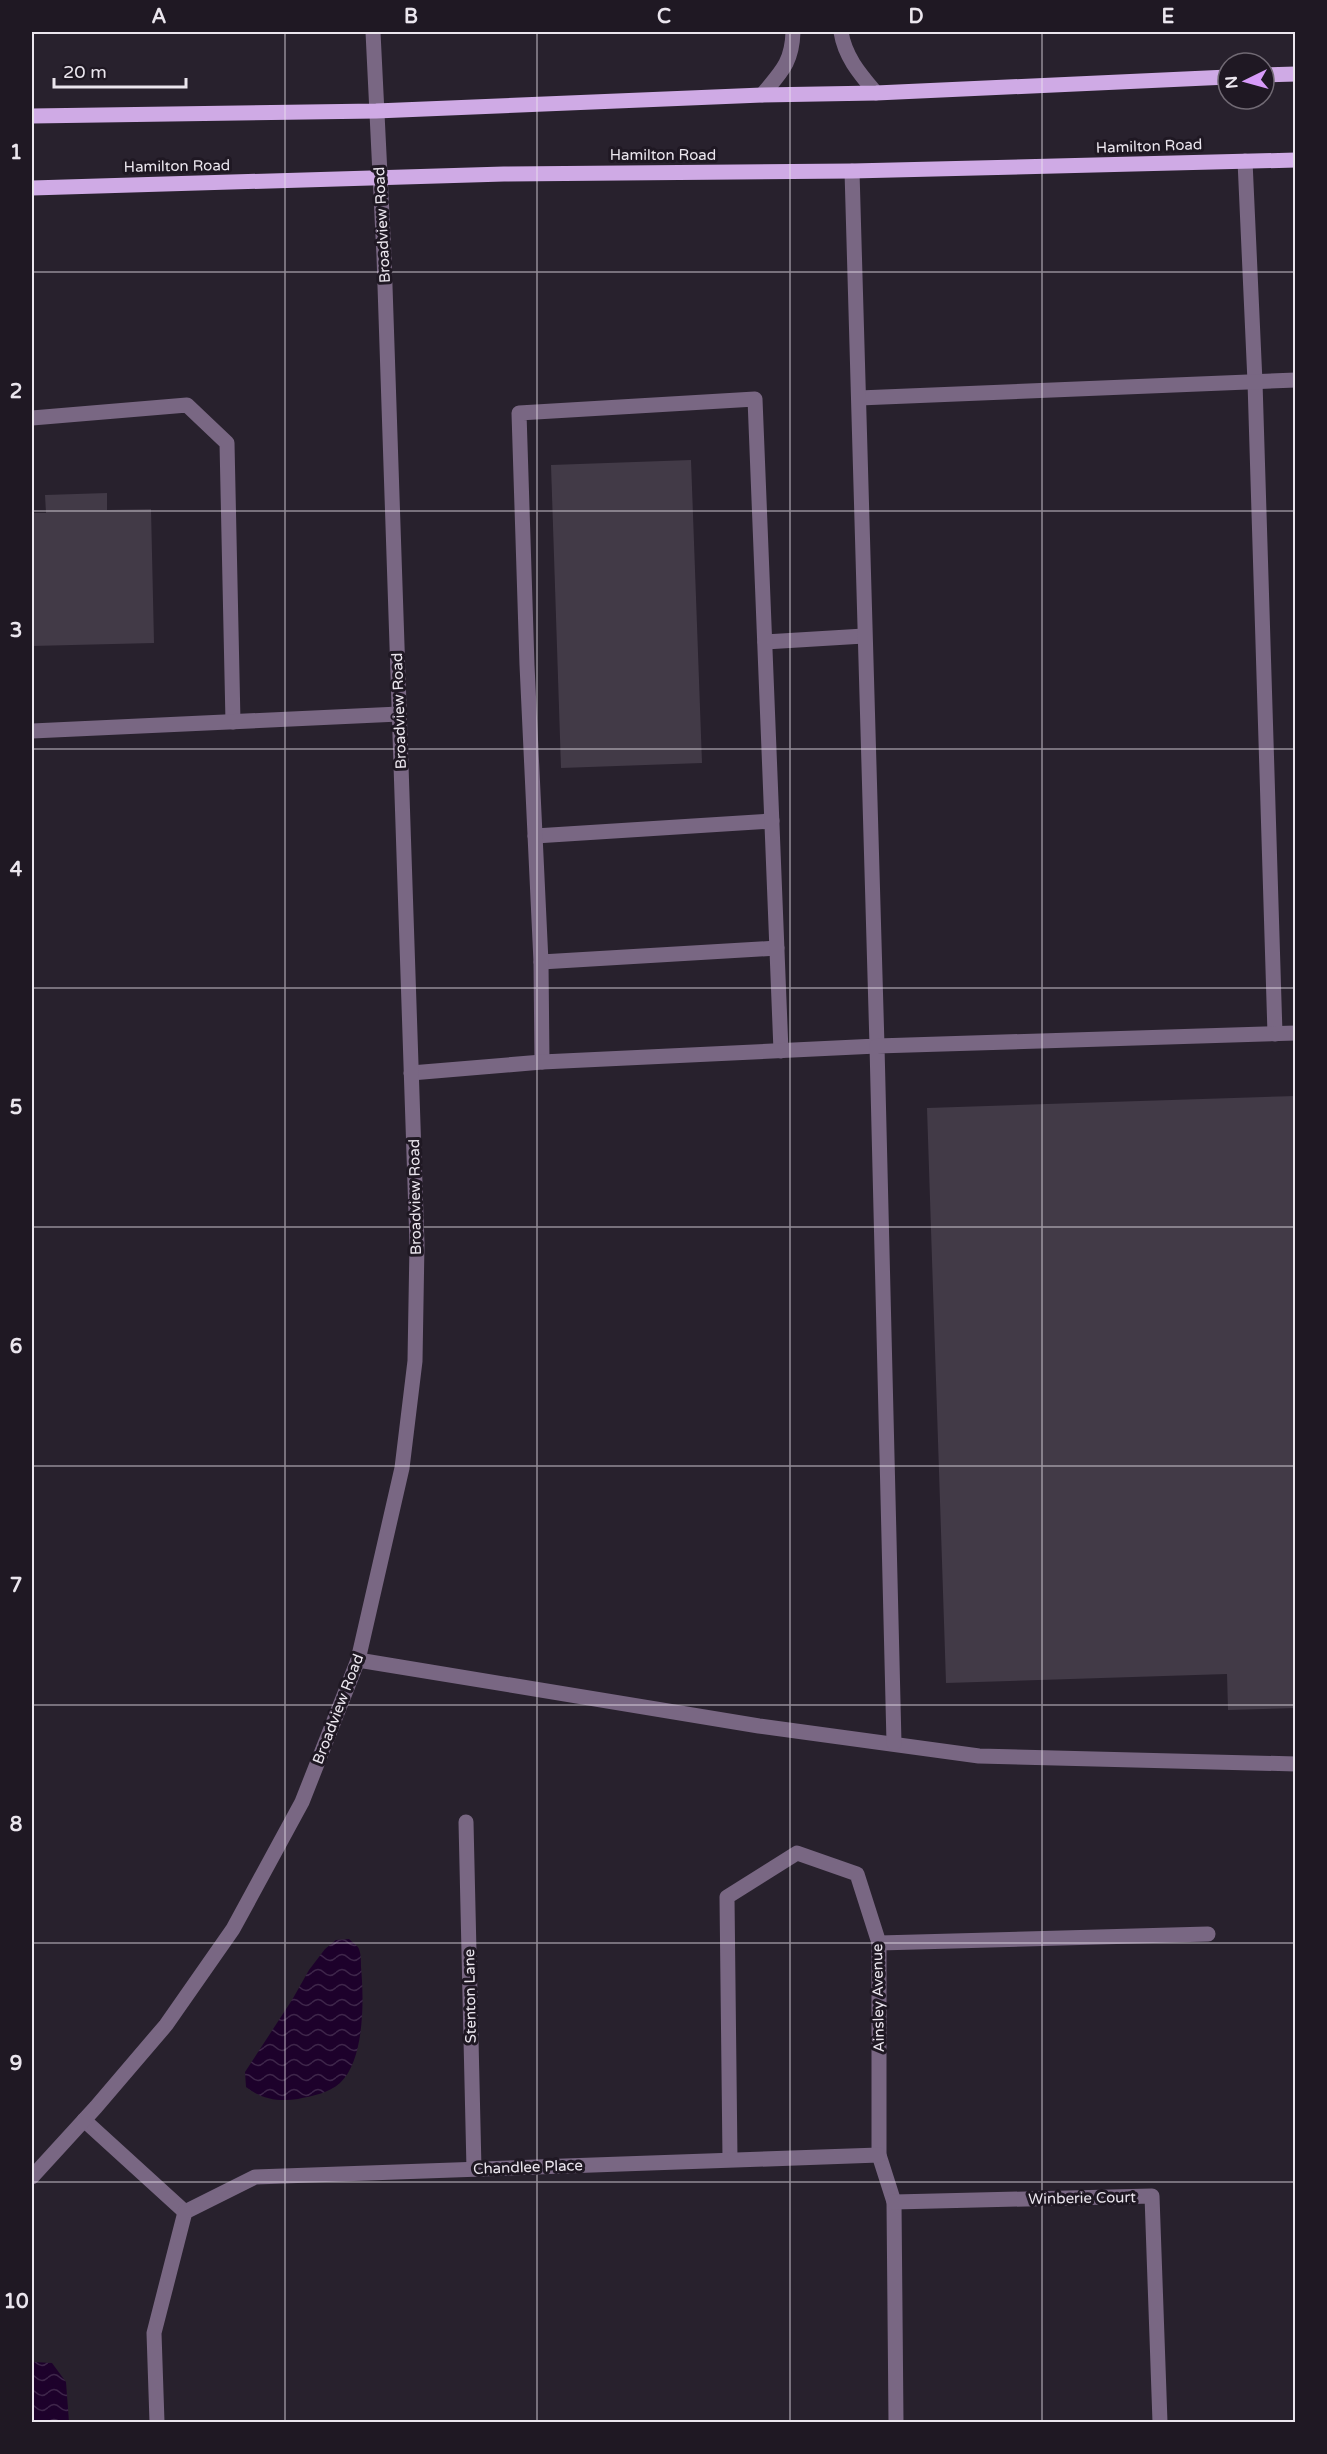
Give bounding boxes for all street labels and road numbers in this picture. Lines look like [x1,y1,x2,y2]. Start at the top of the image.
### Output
street label: Hamilton Road [1095,135,1203,157]
street label: Hamilton Road [610,146,716,164]
street label: Hamilton Road [124,156,230,176]
street label: Broadview Road [370,166,394,284]
street label: Broadview Road [388,653,410,769]
street label: Broadview Road [405,1139,425,1255]
street label: Broadview Road [309,1651,367,1767]
street label: Ainsley Avenue [868,1943,888,2053]
street label: Stenton Lane [460,1949,480,2043]
street label: Chandlee Place [473,2156,583,2178]
street label: Winberie Court [1028,2188,1136,2208]

